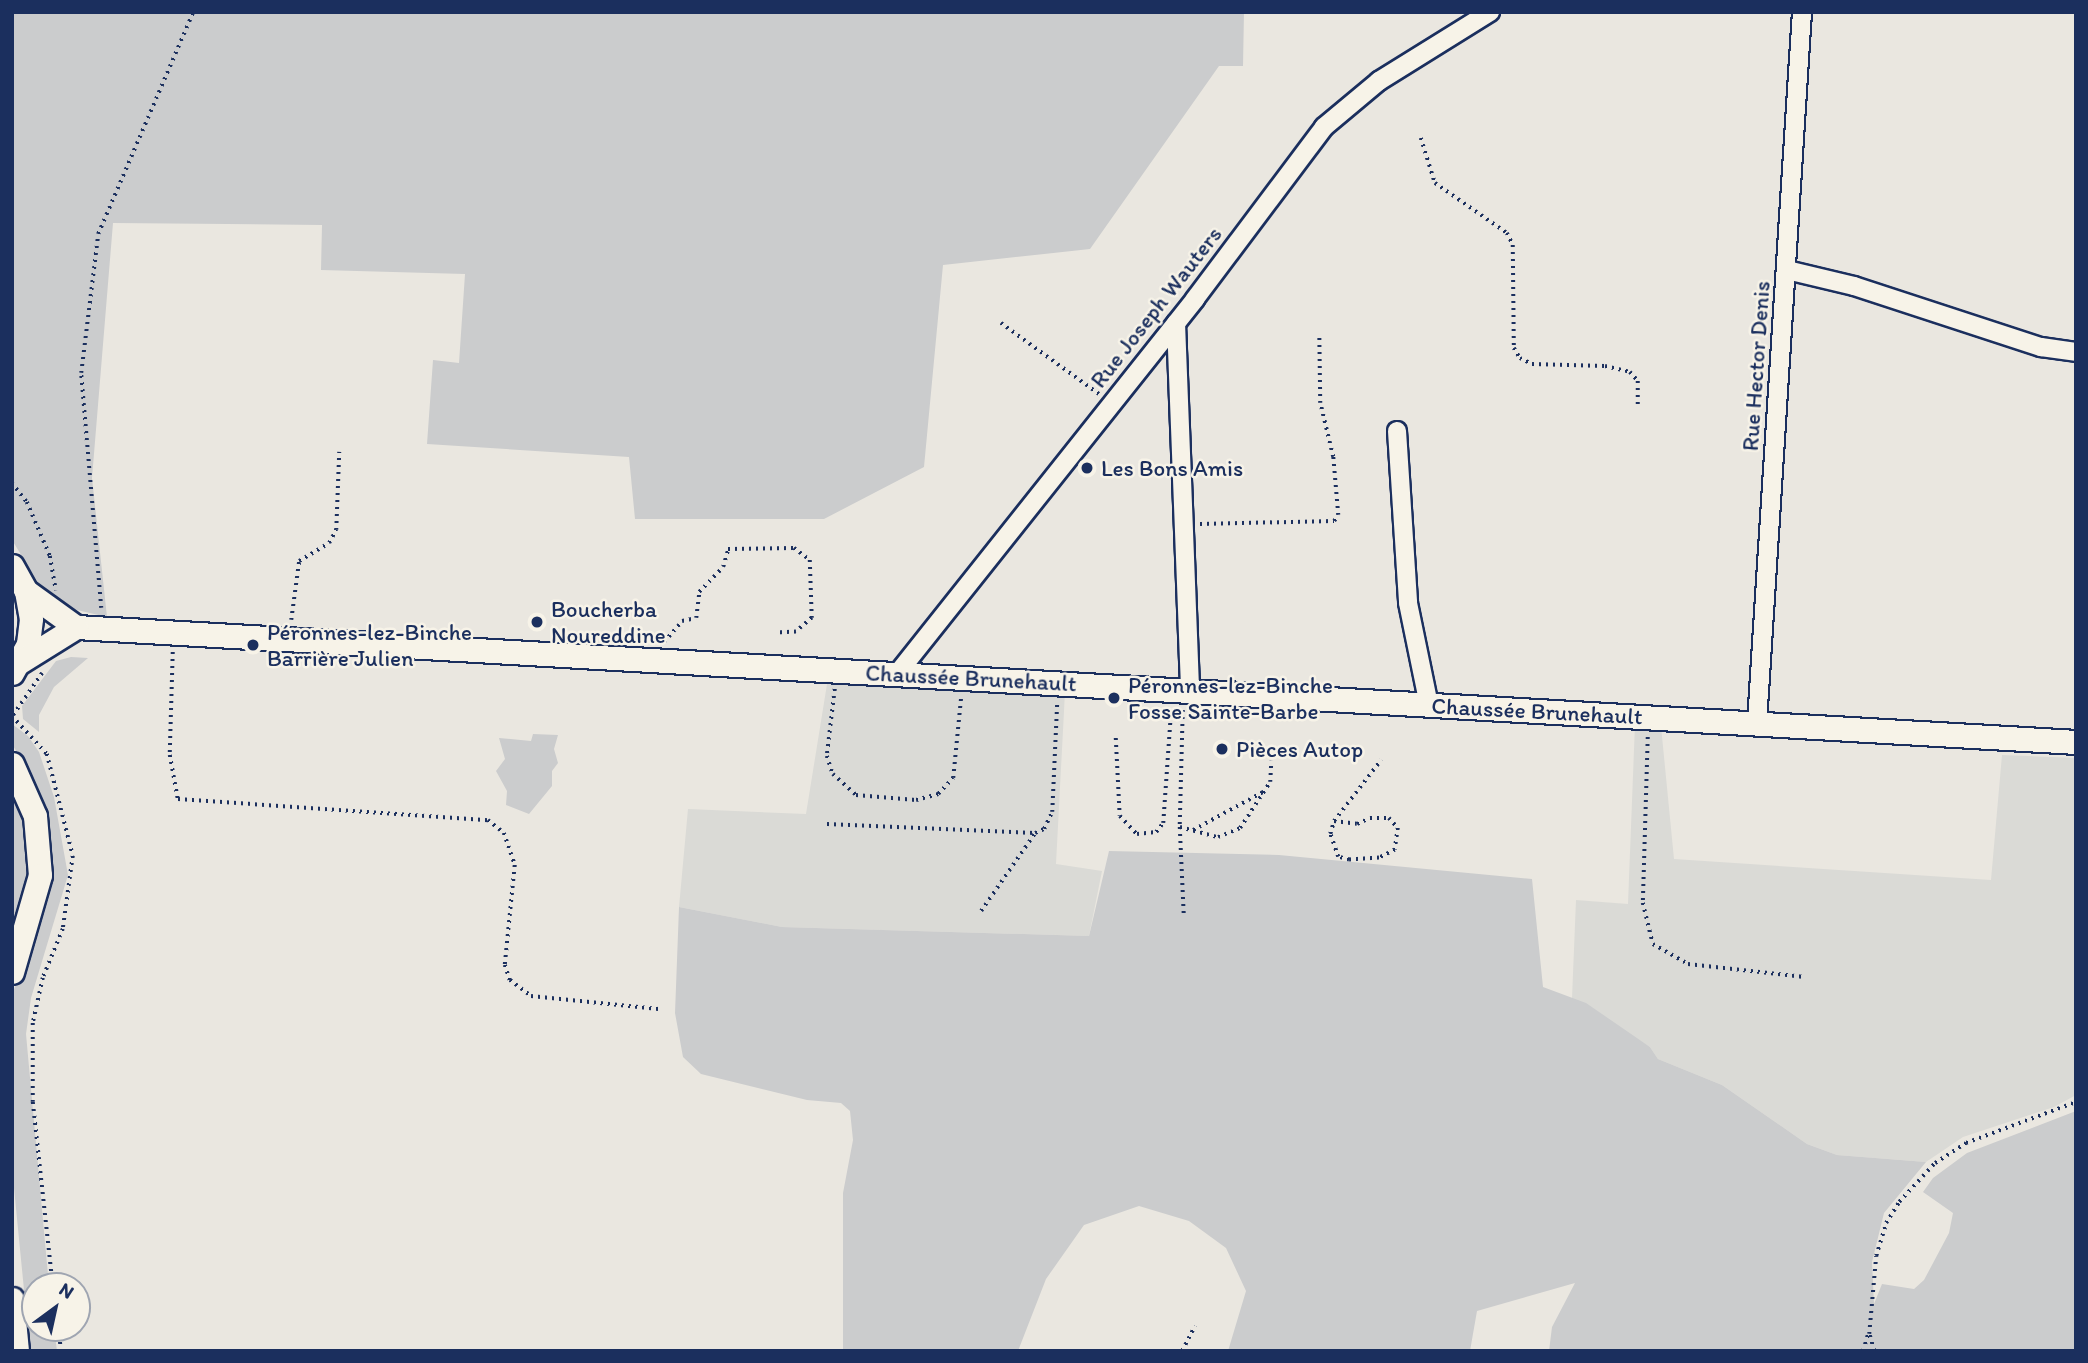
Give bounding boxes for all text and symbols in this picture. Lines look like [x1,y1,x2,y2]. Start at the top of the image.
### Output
street label: Rue Joseph Wauters [1084,221,1228,393]
street label: Rue Hector Denis [1736,280,1776,452]
place label: Les Bons Amis [1101,454,1244,482]
marker: Les Bons Amis [1079,460,1095,476]
place label: Boucherba Noureddine [551,595,666,649]
marker: Boucherba Noureddine [529,614,545,630]
place label: Péronnes-lez-Binche Barrière Julien [267,618,472,672]
marker: Péronnes-lez-Binche Barrière Julien [245,637,261,653]
street label: Chaussée Brunehault [865,659,1077,697]
place label: Péronnes-lez-Binche Fosse Sainte-Barbe [1128,671,1333,725]
marker: Péronnes-lez-Binche Fosse Sainte-Barbe [1106,690,1122,706]
street label: Chaussée Brunehault [1431,692,1643,730]
place label: Pièces Autop [1236,735,1362,763]
marker: Pièces Autop [1214,741,1230,757]
north arrow [21,1272,91,1342]
text: N [55,1278,78,1304]

